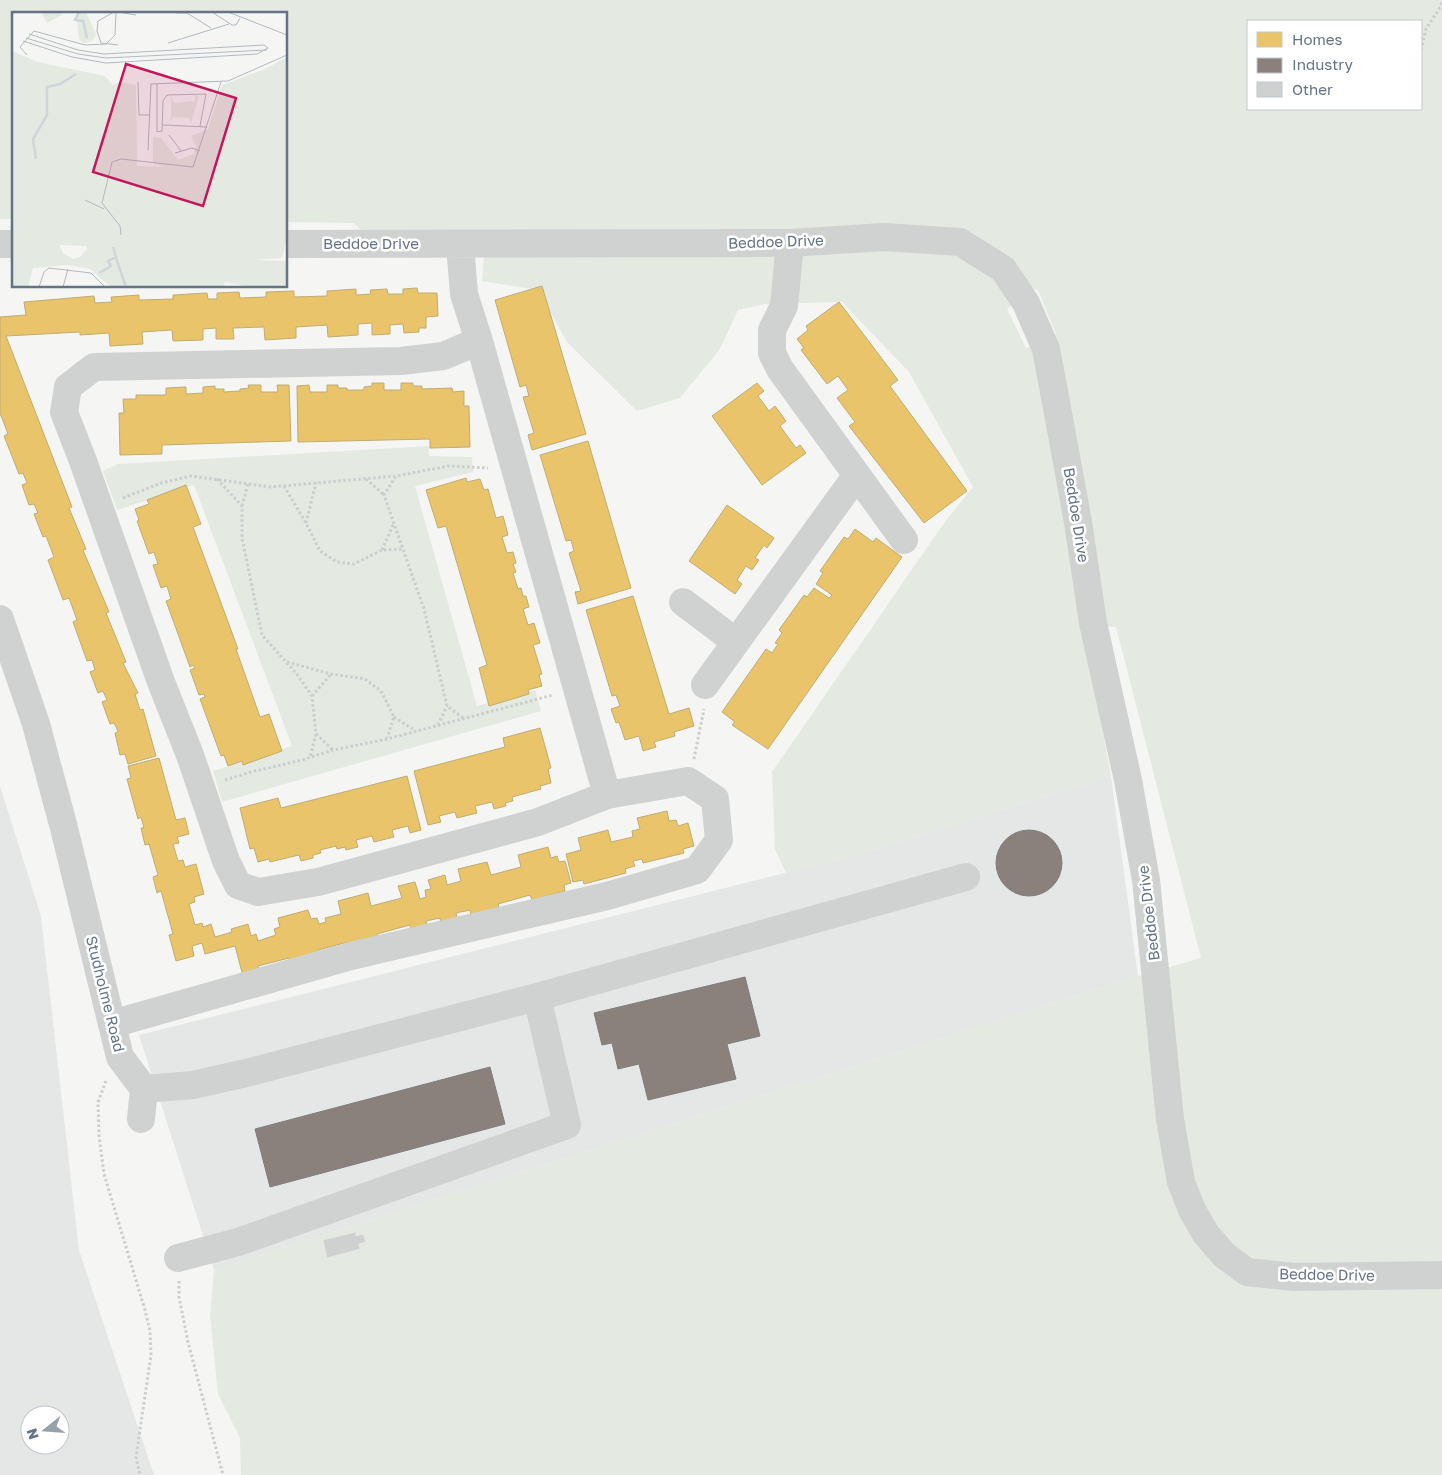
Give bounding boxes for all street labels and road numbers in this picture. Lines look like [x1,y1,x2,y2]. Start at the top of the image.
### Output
street label: Beddoe Drive [728,230,824,252]
street label: Beddoe Drive [323,234,419,252]
street label: Beddoe Drive [1061,466,1093,564]
street label: Beddoe Drive [1133,864,1163,962]
street label: Studholme Road [83,934,129,1054]
street label: Beddoe Drive [1279,1264,1375,1284]

